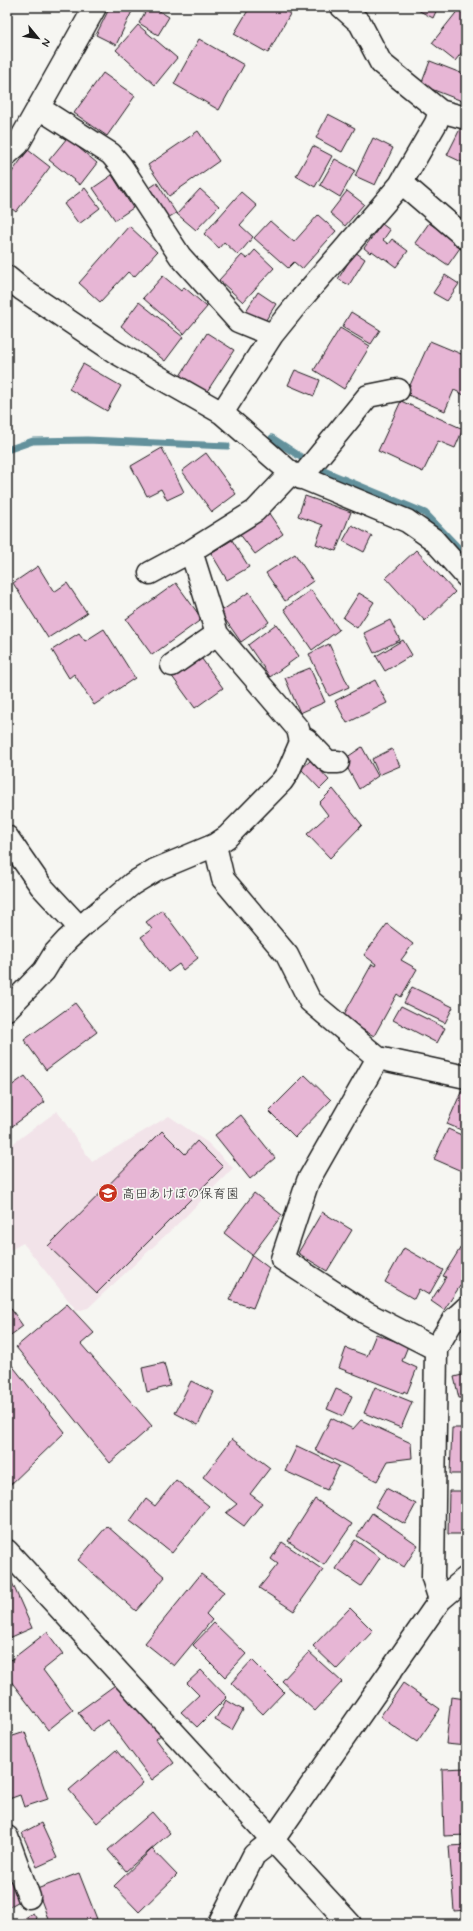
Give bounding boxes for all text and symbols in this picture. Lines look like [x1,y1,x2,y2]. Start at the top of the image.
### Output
north arrow [18,18,58,58]
text: N [38,36,54,49]
school or university icon: 高田あけぼの保育園 [97,1182,119,1204]
place label: 高田あけぼの保育園 [122,1186,239,1203]

